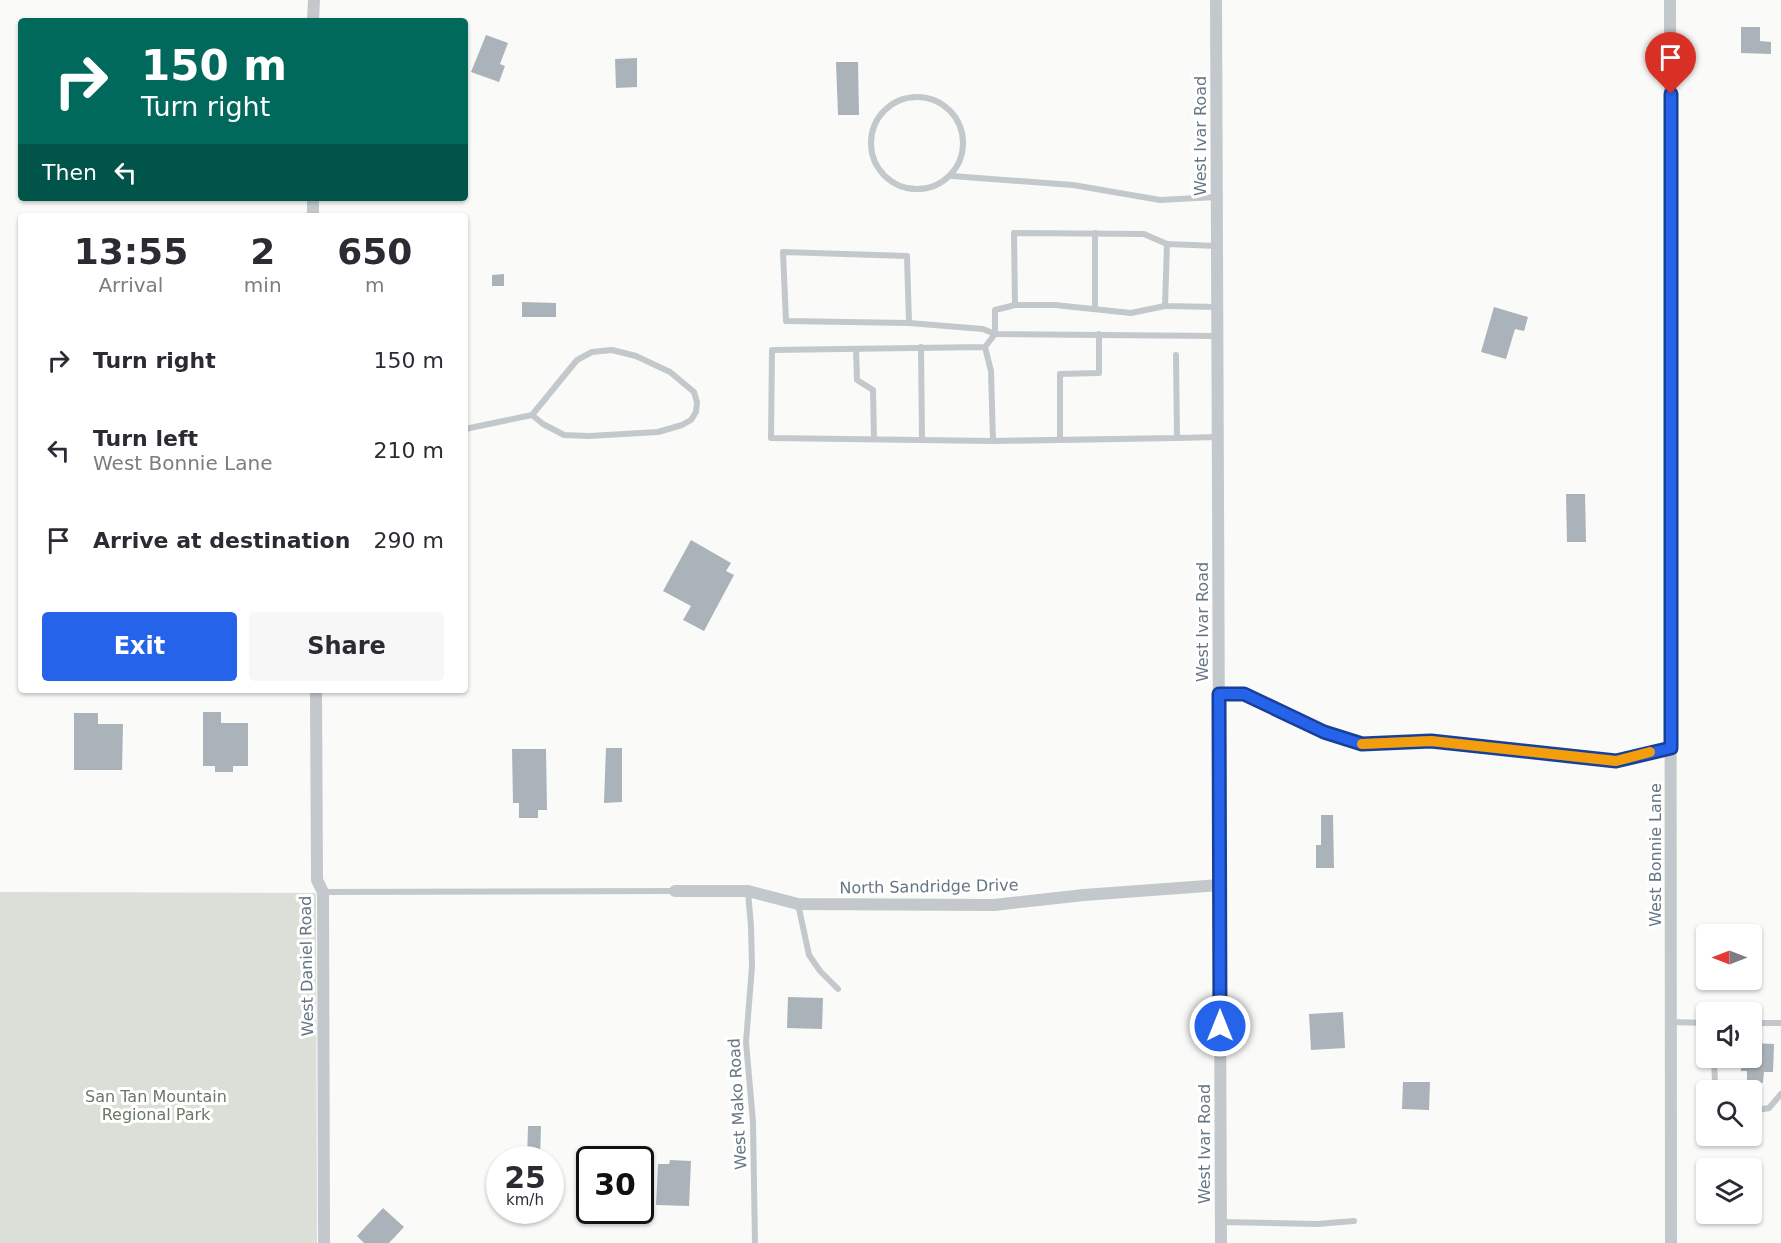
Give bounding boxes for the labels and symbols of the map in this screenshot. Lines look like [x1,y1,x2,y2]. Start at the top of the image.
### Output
pin [1645,32,1696,94]
street label: West Ivar Road [1191,76,1210,196]
street label: West Ivar Road [1193,562,1212,682]
street label: West Bonnie Lane [1646,783,1665,927]
street label: North Sandridge Drive [839,875,1019,898]
street label: West Daniel Road [296,896,317,1036]
north arrow [1696,924,1762,990]
position arrow [1188,994,1252,1058]
street label: West Mako Road [725,1038,750,1170]
street label: West Ivar Road [1195,1084,1214,1204]
park label: San Tan Mountain Regional Park [85,1087,227,1124]
speed limit sign: 30 [576,1146,654,1224]

